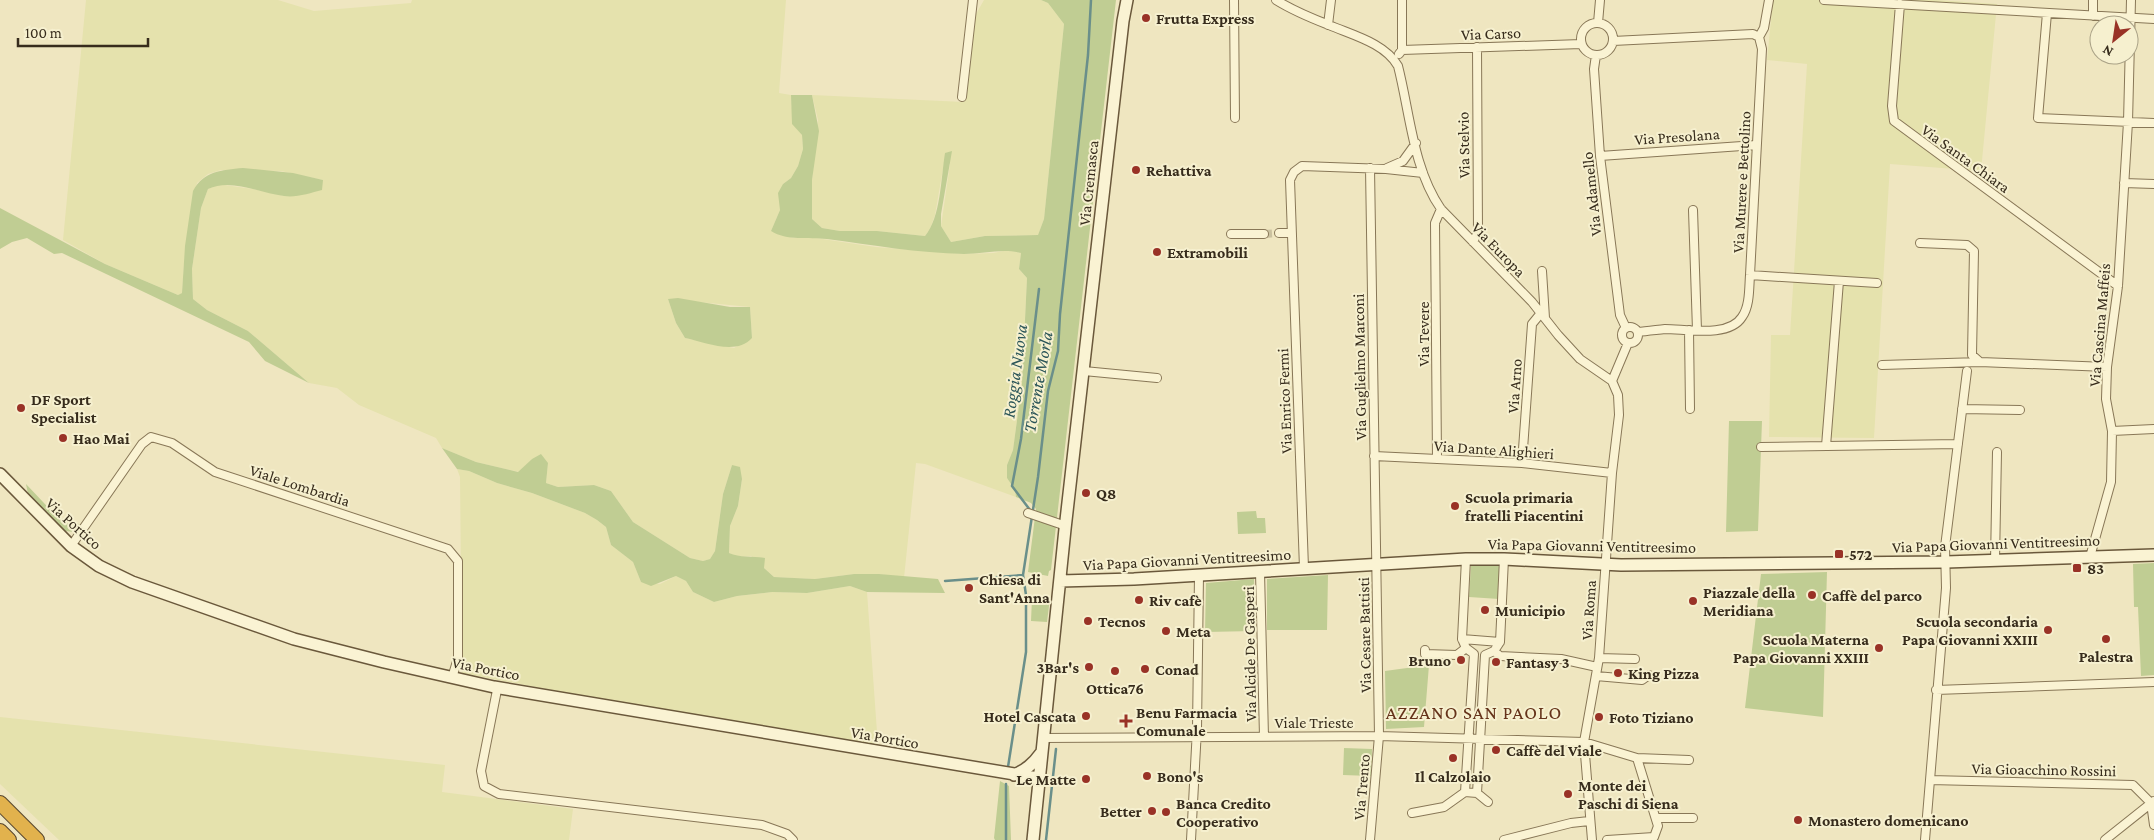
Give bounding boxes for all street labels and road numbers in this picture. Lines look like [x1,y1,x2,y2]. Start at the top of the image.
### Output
street label: Via Carso [1461,24,1521,43]
street label: Via Stelvio [1454,111,1473,179]
street label: Via Murere e Bettolino [1729,111,1754,253]
street label: Via Santa Chiara [1918,121,2014,196]
street label: Via Presolana [1634,125,1721,148]
street label: Via Cremasca [1076,139,1102,227]
street label: Via Adamello [1579,151,1604,237]
street label: Via Europa [1468,218,1529,281]
street label: Via Cascina Maffeis [2086,263,2113,388]
street label: Via Guglielmo Marconi [1350,294,1370,440]
street label: Via Tevere [1415,301,1432,367]
street label: Via Enrico Fermi [1274,348,1295,454]
street label: Via Arno [1504,358,1525,414]
street label: Via Dante Alighieri [1433,437,1555,463]
street label: Viale Lombardia [248,461,353,510]
street label: Via Portico [42,494,105,553]
street label: Via Papa Giovanni Ventitreesimo [1892,531,2100,557]
street label: Via Papa Giovanni Ventitreesimo [1488,535,1696,557]
street label: Via Papa Giovanni Ventitreesimo [1083,546,1292,574]
street label: Via Cesare Battisti [1355,577,1374,693]
street label: Via Roma [1578,579,1599,641]
street label: Via Alcide De Gasperi [1240,586,1260,722]
street label: Via Portico [451,654,521,683]
street label: Viale Trieste [1275,714,1353,731]
street label: Via Portico [850,723,920,752]
street label: Via Trento [1350,753,1373,821]
street label: Via Gioacchino Rossini [1972,760,2116,779]

